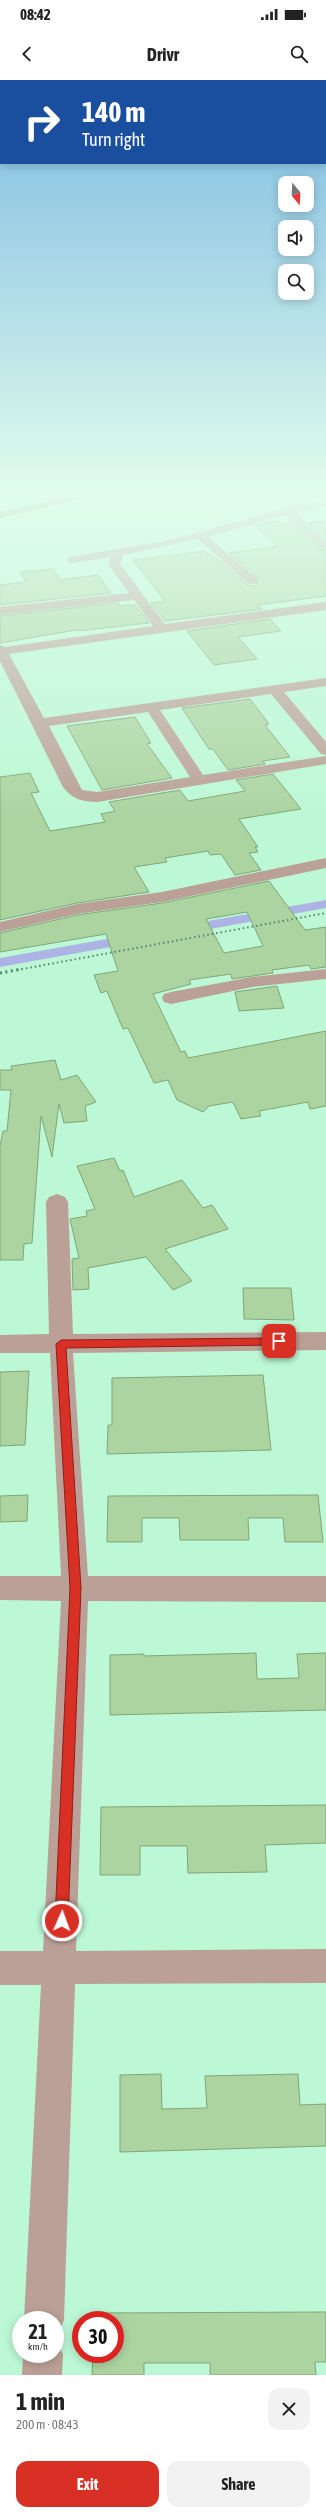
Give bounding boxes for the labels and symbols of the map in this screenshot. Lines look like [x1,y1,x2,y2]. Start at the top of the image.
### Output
north arrow [278,176,314,212]
pin [262,1324,296,1358]
position arrow [41,1900,83,1942]
speed limit sign: 30 [72,2311,124,2363]

